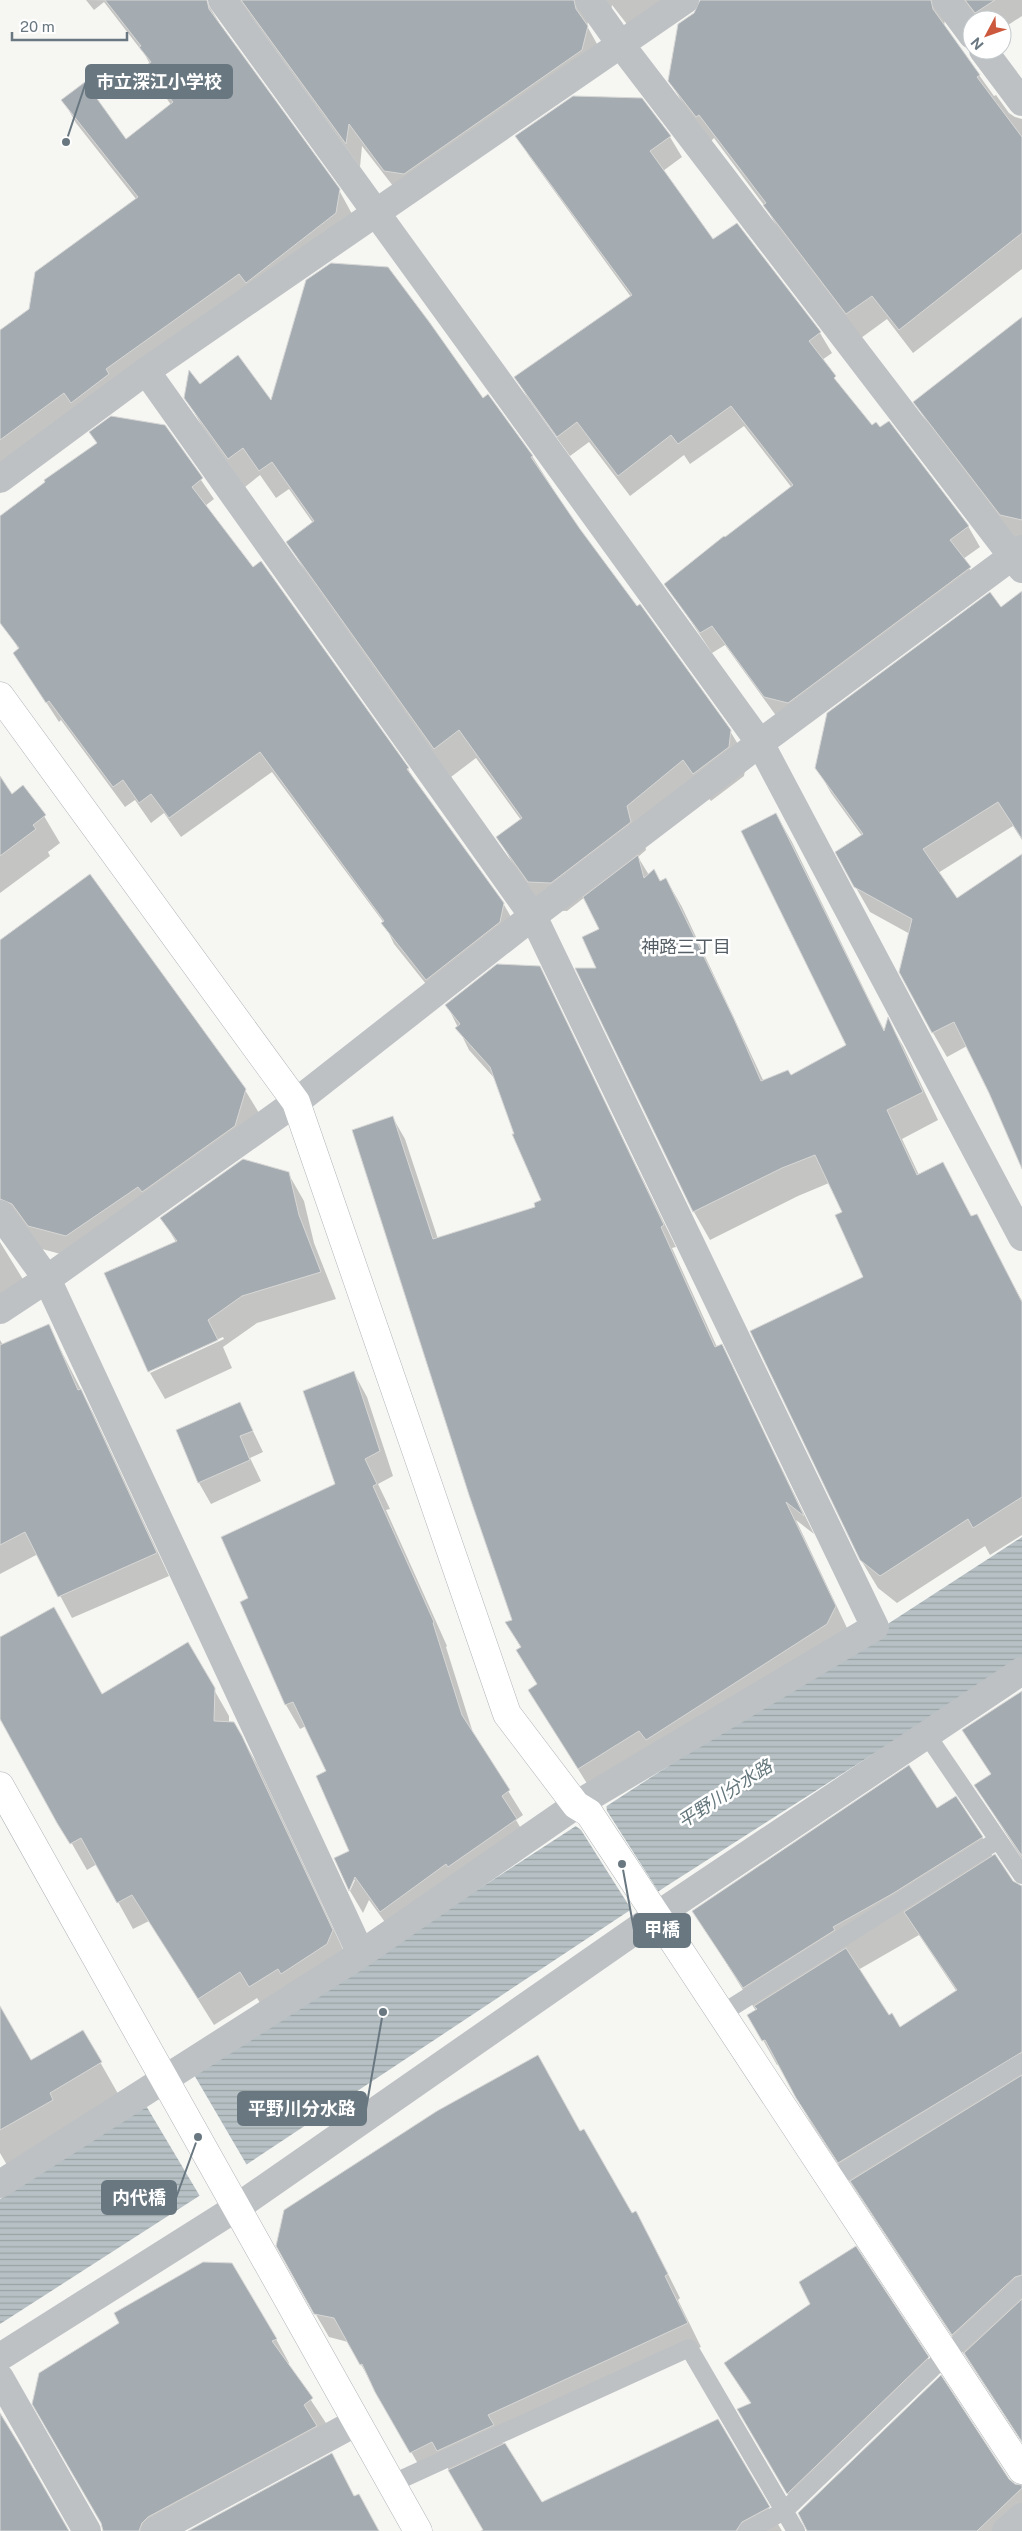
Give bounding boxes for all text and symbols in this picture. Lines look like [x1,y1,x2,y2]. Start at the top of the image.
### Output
scale bar [12,10,128,42]
north arrow [962,10,1012,60]
text: 20 m [20,18,55,35]
text: N [968,34,987,53]
callout: 市立深江小学校 [86,65,232,98]
text: 市立深江小学校 [96,71,222,92]
district label: 神路三丁目 [641,936,731,957]
water label: 平野川分水路 [674,1754,777,1832]
callout: 甲橋 [634,1914,690,1947]
text: 甲橋 [644,1919,680,1940]
callout: 平野川分水路 [238,2092,366,2125]
text: 平野川分水路 [248,2098,356,2119]
callout: 内代橋 [102,2181,176,2214]
text: 内代橋 [112,2187,166,2208]

